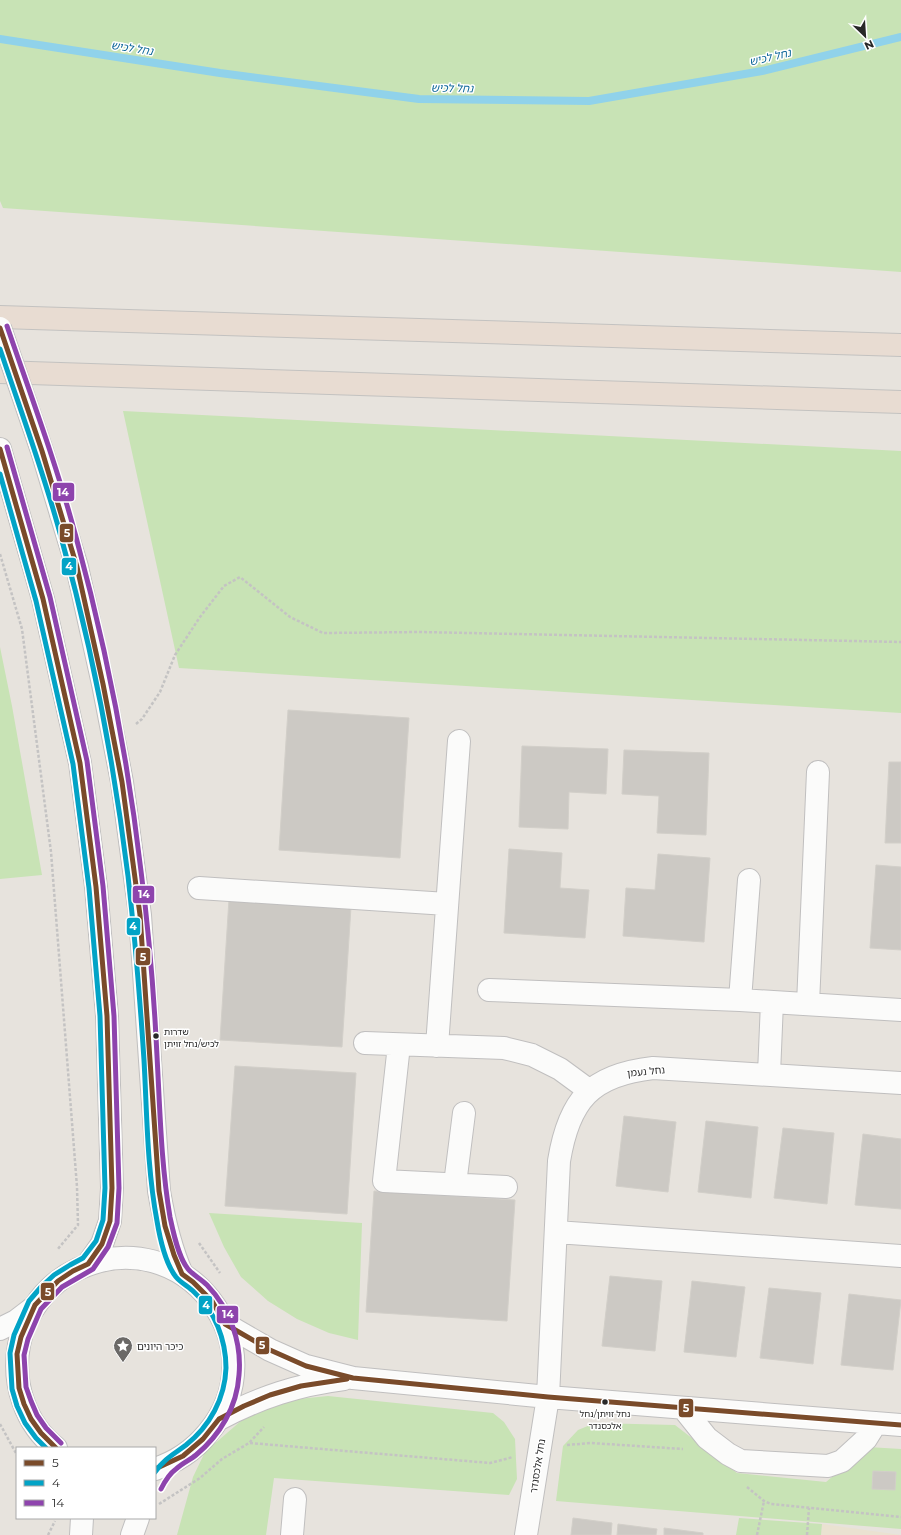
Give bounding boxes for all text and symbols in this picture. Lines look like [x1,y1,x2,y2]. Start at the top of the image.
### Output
north arrow [845,16,885,56]
text: N [862,37,876,53]
water label: נחל לכיש [110,38,155,58]
water label: נחל לכיש [748,45,793,69]
water label: נחל לכיש [431,81,474,95]
line badge: 14 [52,482,75,502]
text: 14 [57,485,69,499]
line badge: 5 [59,523,74,543]
text: 5 [64,526,71,540]
line badge: 4 [61,557,77,576]
text: 4 [65,559,73,573]
line badge: 14 [132,885,155,904]
text: 14 [138,887,150,901]
line badge: 4 [126,917,141,936]
text: 4 [129,919,137,933]
line badge: 5 [135,947,151,966]
text: 5 [140,950,147,964]
place label: שדרות לכיש/נחל זויתן [164,1026,219,1049]
marker: שדרות לכיש/נחל זויתן [151,1031,161,1041]
street label: נחל נעמן [627,1063,666,1080]
line badge: 5 [40,1282,55,1301]
text: 5 [45,1285,52,1299]
line badge: 4 [198,1295,213,1315]
text: 4 [202,1298,210,1312]
line badge: 14 [216,1305,239,1324]
text: 14 [222,1307,234,1321]
place icon: כיכר היונים [112,1335,134,1363]
line badge: 5 [255,1336,270,1355]
text: 5 [259,1338,266,1352]
place label: כיכר היונים [137,1340,183,1353]
marker: נחל זויתן/נחל אלכסנדר [600,1397,610,1407]
line badge: 5 [678,1398,694,1418]
text: 5 [683,1401,690,1415]
place label: נחל זויתן/נחל אלכסנדר [580,1408,630,1431]
street label: נחל אלכסנדר [527,1438,548,1494]
legend [16,1447,156,1519]
text: 5 [52,1455,59,1470]
text: 4 [52,1475,60,1490]
text: 14 [52,1495,64,1510]

